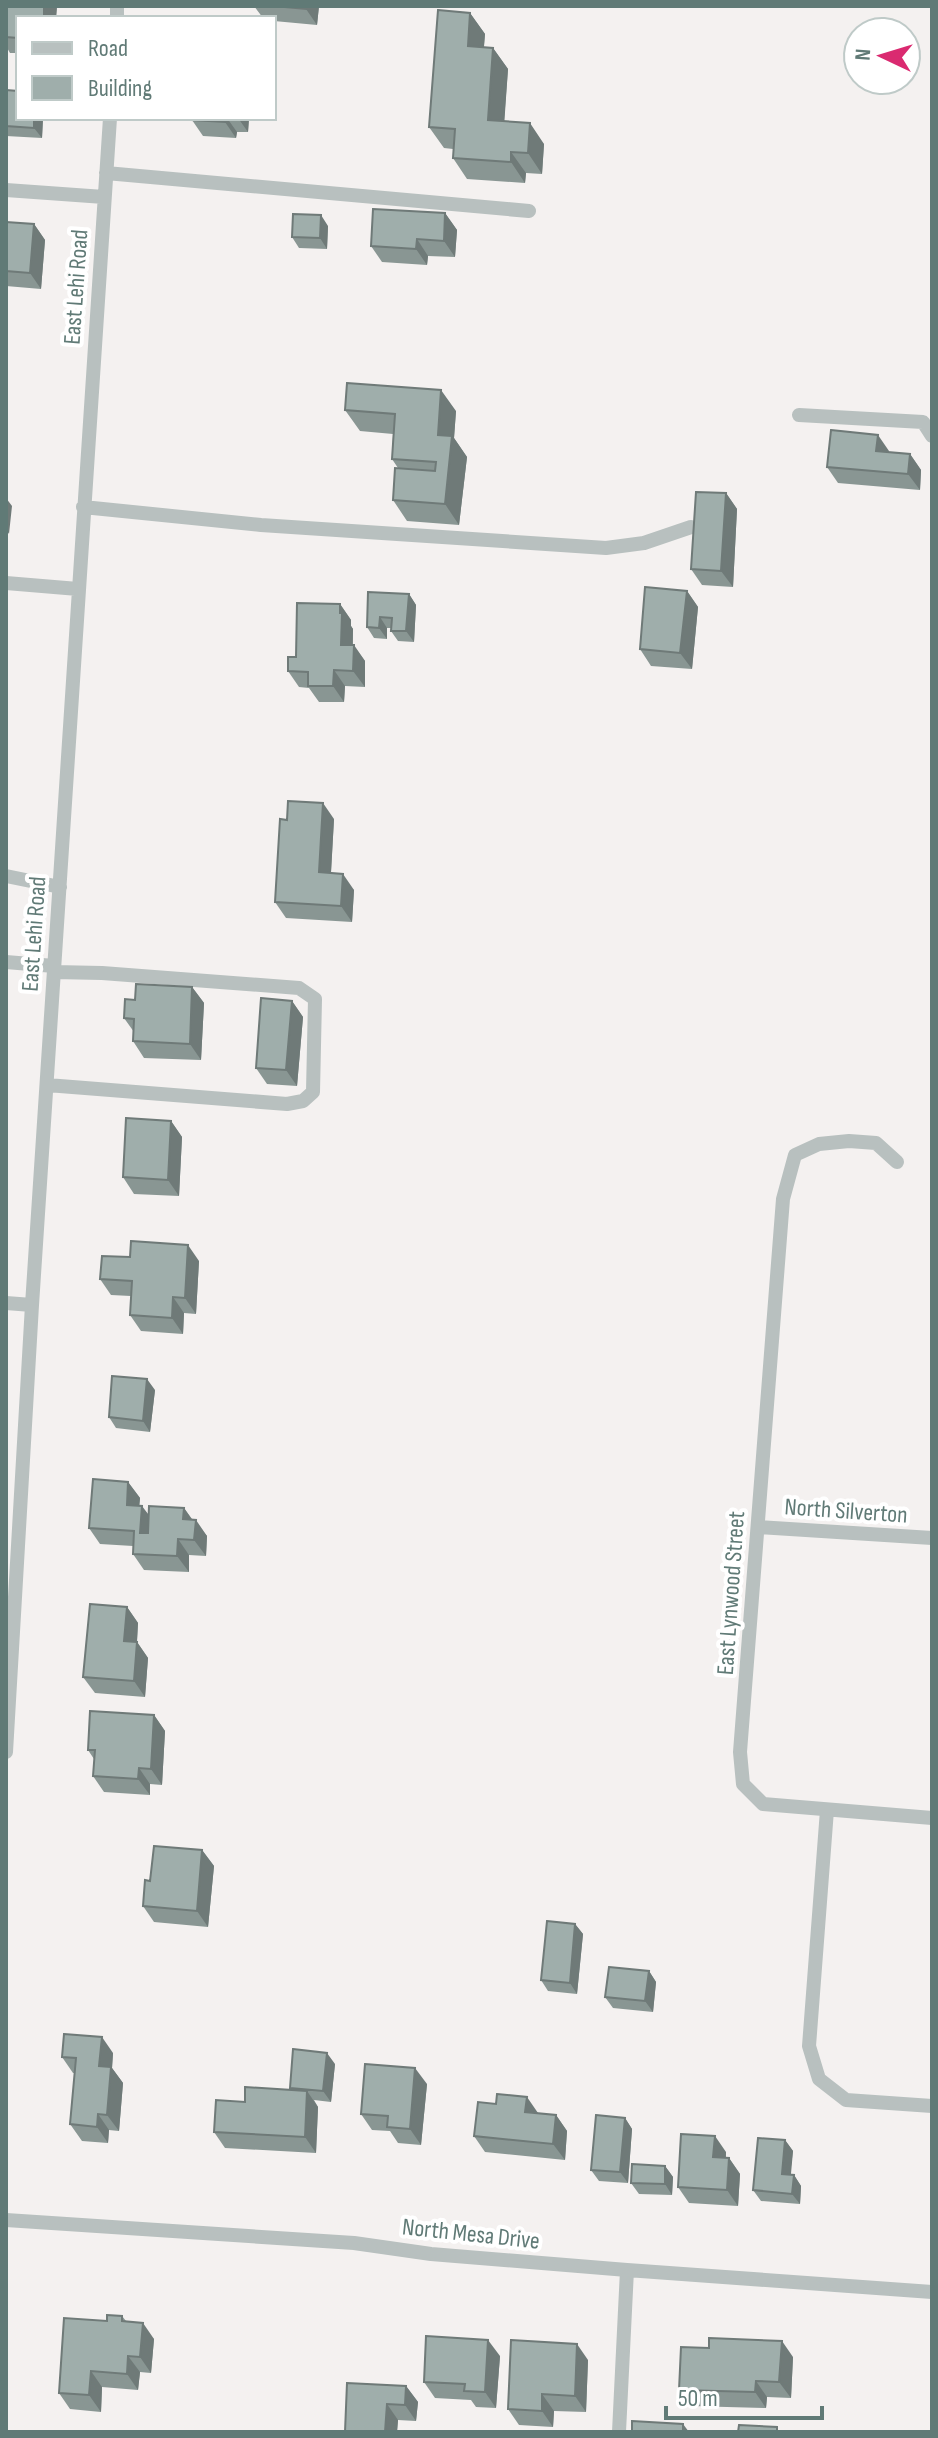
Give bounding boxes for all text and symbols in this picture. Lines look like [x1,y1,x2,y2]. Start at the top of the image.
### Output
legend [16,16,276,120]
north arrow [842,16,922,96]
text: Road [88,34,128,63]
text: N [850,48,877,62]
text: Building [88,74,152,103]
street label: East Lehi Road [58,228,94,346]
street label: East Lehi Road [16,875,52,993]
street label: North Silverton [784,1492,908,1530]
street label: East Lynwood Street [711,1510,751,1676]
street label: North Mesa Drive [401,2212,541,2256]
scale bar [666,2370,822,2420]
text: 50 m [678,2384,718,2413]

